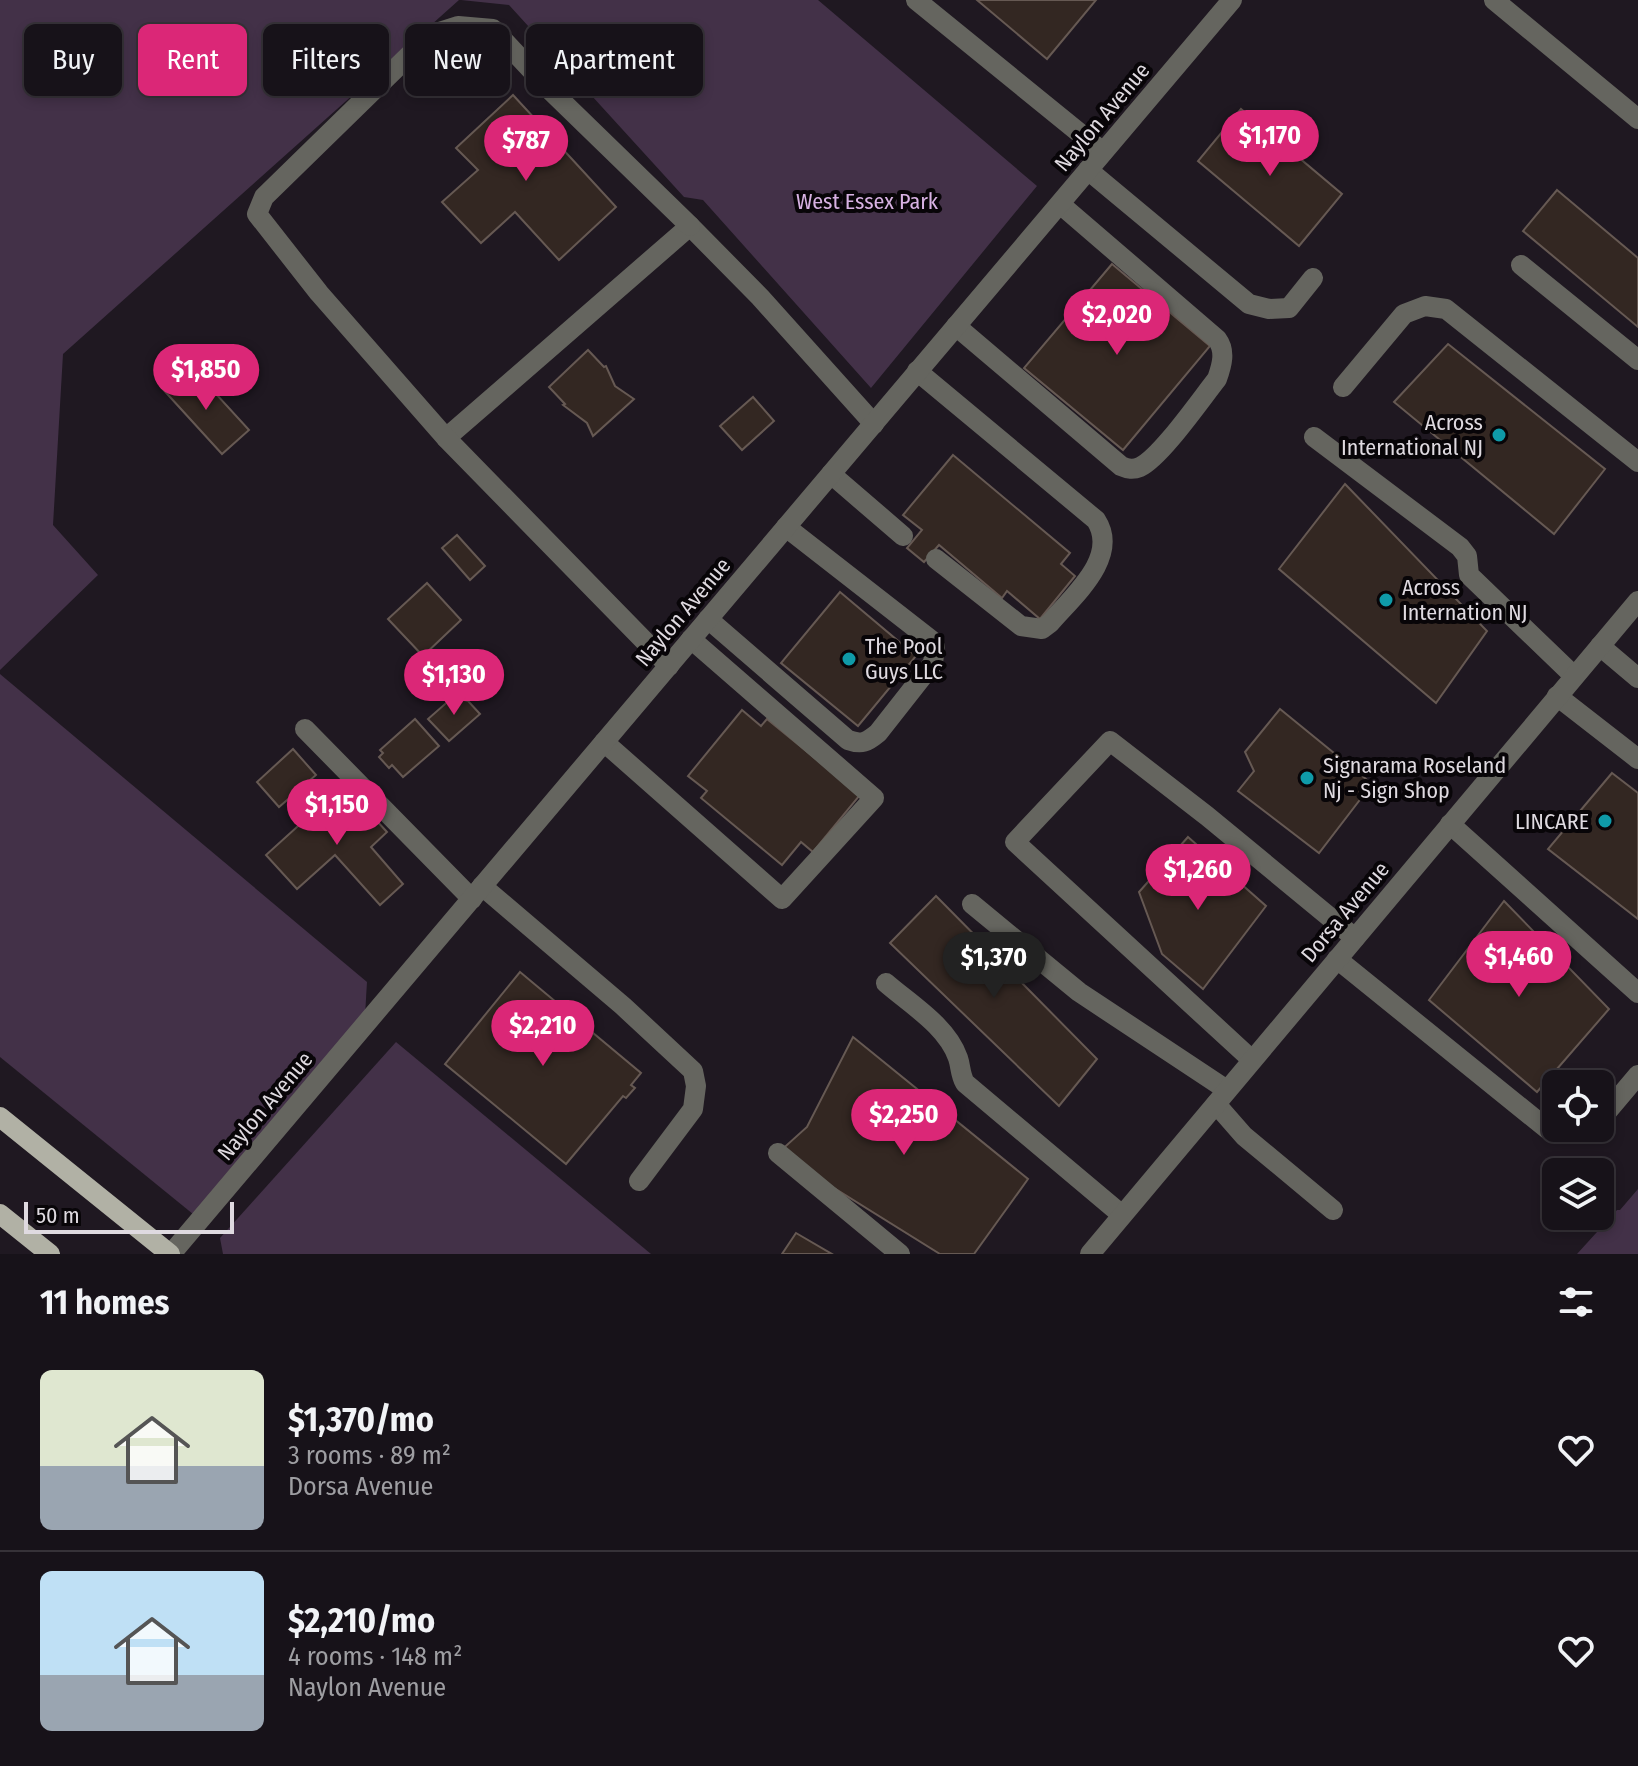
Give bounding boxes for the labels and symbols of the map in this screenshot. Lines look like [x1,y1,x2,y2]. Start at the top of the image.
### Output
street label: Naylon Avenue [1049,57,1155,177]
pin: $1,170 [1205,110,1335,178]
pin: $787 [479,115,573,183]
park label: West Essex Park [796,188,939,215]
pin: $2,020 [1052,289,1182,357]
pin: $1,850 [141,344,271,412]
place label: Across International NJ [1341,409,1483,461]
marker: Across International NJ [1490,426,1508,444]
street label: Naylon Avenue [630,552,736,672]
place label: Across Internation NJ [1402,574,1528,626]
marker: Across Internation NJ [1377,591,1395,609]
place label: The Pool Guys LLC [865,633,943,685]
pin: $1,130 [389,649,519,717]
marker: The Pool Guys LLC [840,650,858,668]
place label: Signarama Roseland Nj - Sign Shop [1323,752,1506,804]
marker: Signarama Roseland Nj - Sign Shop [1298,769,1316,787]
pin: $1,150 [272,779,402,847]
place label: LINCARE [1515,808,1589,835]
marker: LINCARE [1596,812,1614,830]
pin: $1,260 [1133,844,1263,912]
street label: Dorsa Avenue [1295,856,1395,968]
pin: $1,460 [1454,931,1584,999]
pin: $1,370 [929,932,1059,1000]
pin: $2,210 [478,1000,608,1068]
street label: Naylon Avenue [212,1046,318,1166]
pin: $2,250 [839,1089,969,1157]
scale bar [24,1198,234,1234]

